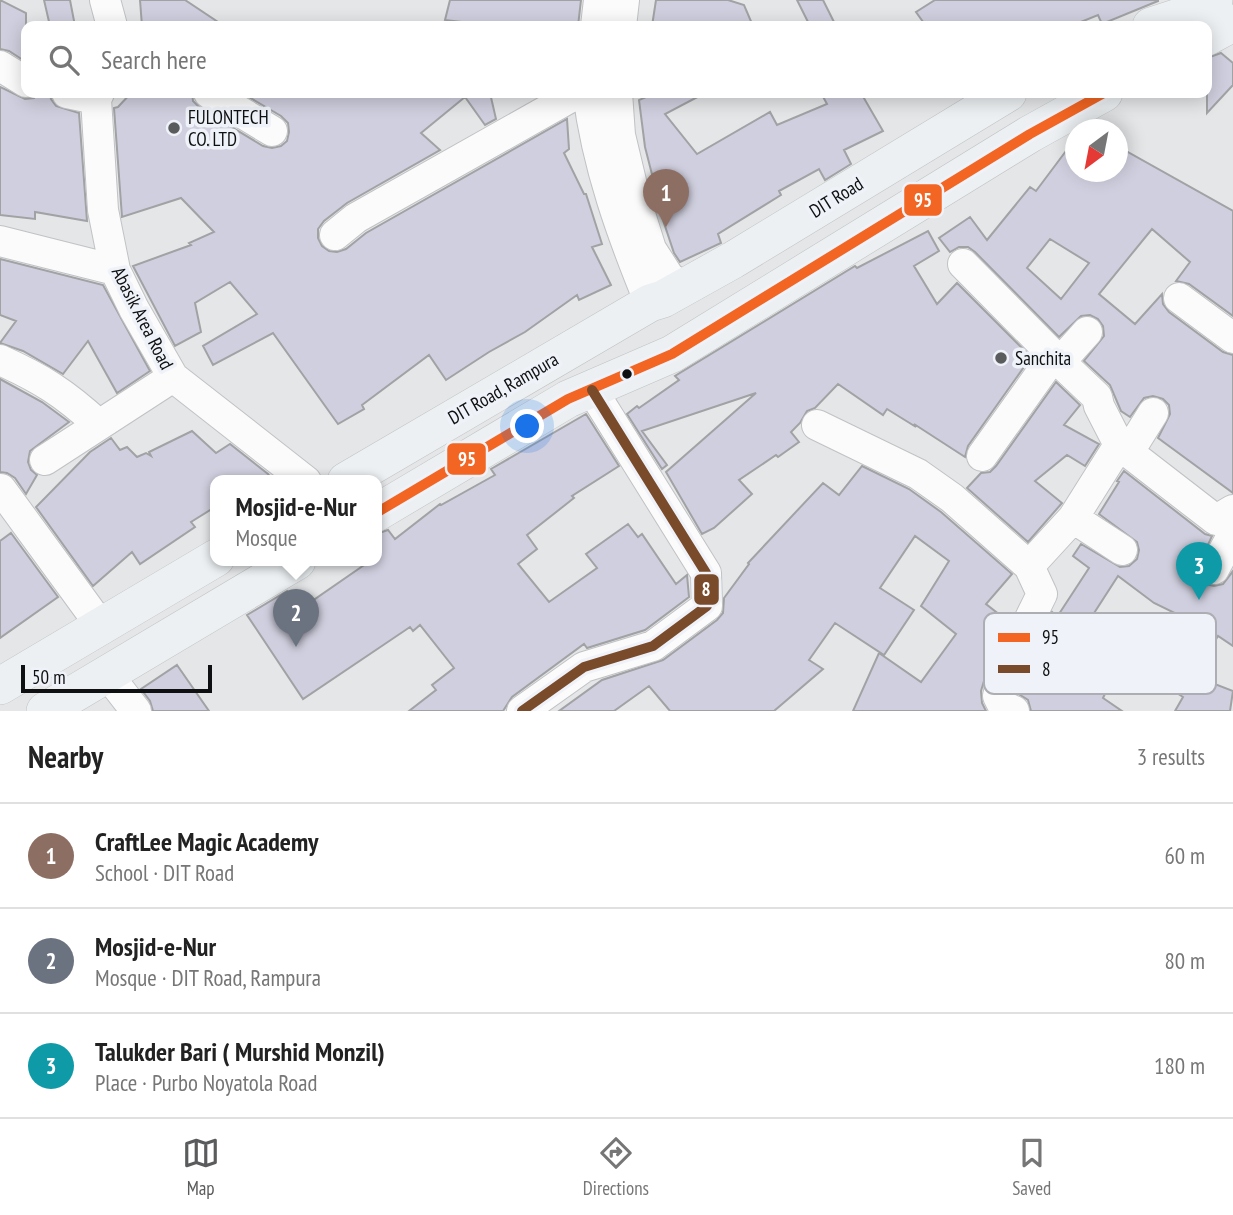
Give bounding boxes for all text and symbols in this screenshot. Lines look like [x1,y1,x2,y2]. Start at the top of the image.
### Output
search box [21,21,1212,98]
icon: search [45,41,83,79]
text: Search here [101,43,207,76]
place label: FULONTECH CO. LTD [188,105,269,151]
north arrow [1065,119,1128,182]
marker: FULONTECH CO. LTD [166,120,182,136]
pin: 1 [643,169,689,227]
street label: DIT Road [805,171,867,223]
line badge: 95 [903,183,943,217]
text: 95 [914,188,932,212]
street label: Abasik Area Road [107,263,179,373]
place label: Sanchita [1015,346,1071,370]
street label: DIT Road, Rampura [444,347,562,429]
marker: Sanchita [993,350,1009,366]
unlabelled marker [620,367,634,381]
your location [510,409,544,443]
line badge: 95 [446,442,487,476]
text: 95 [458,447,476,471]
popup [210,475,382,566]
text: Mosjid-e-Nur [235,490,357,523]
text: Mosque [235,523,297,552]
pin: 3 [1176,542,1222,600]
line badge: 8 [693,573,720,606]
text: 8 [701,577,711,601]
pin: 2 [273,589,319,647]
legend [984,613,1216,694]
text: 95 [1042,625,1059,649]
text: 8 [1042,657,1051,681]
scale bar [21,662,212,694]
text: 50 m [32,665,66,689]
text: Nearby [28,737,103,776]
text: 3 results [1137,742,1205,771]
text: CraftLee Magic Academy [95,825,319,858]
text: 1 [46,841,57,870]
text: 60 m [1164,841,1205,870]
text: School · DIT Road [95,858,234,887]
text: Mosjid-e-Nur [95,930,216,963]
text: 2 [46,946,57,975]
text: 80 m [1164,946,1205,975]
text: Mosque · DIT Road, Rampura [95,963,321,992]
text: Talukder Bari ( Murshid Monzil) [95,1035,385,1068]
text: 3 [46,1051,57,1080]
text: 180 m [1154,1051,1205,1080]
text: Place · Purbo Noyatola Road [95,1068,317,1097]
tab: Map [182,1134,220,1200]
tab: Directions [583,1134,649,1200]
tab: Saved [1012,1134,1051,1200]

